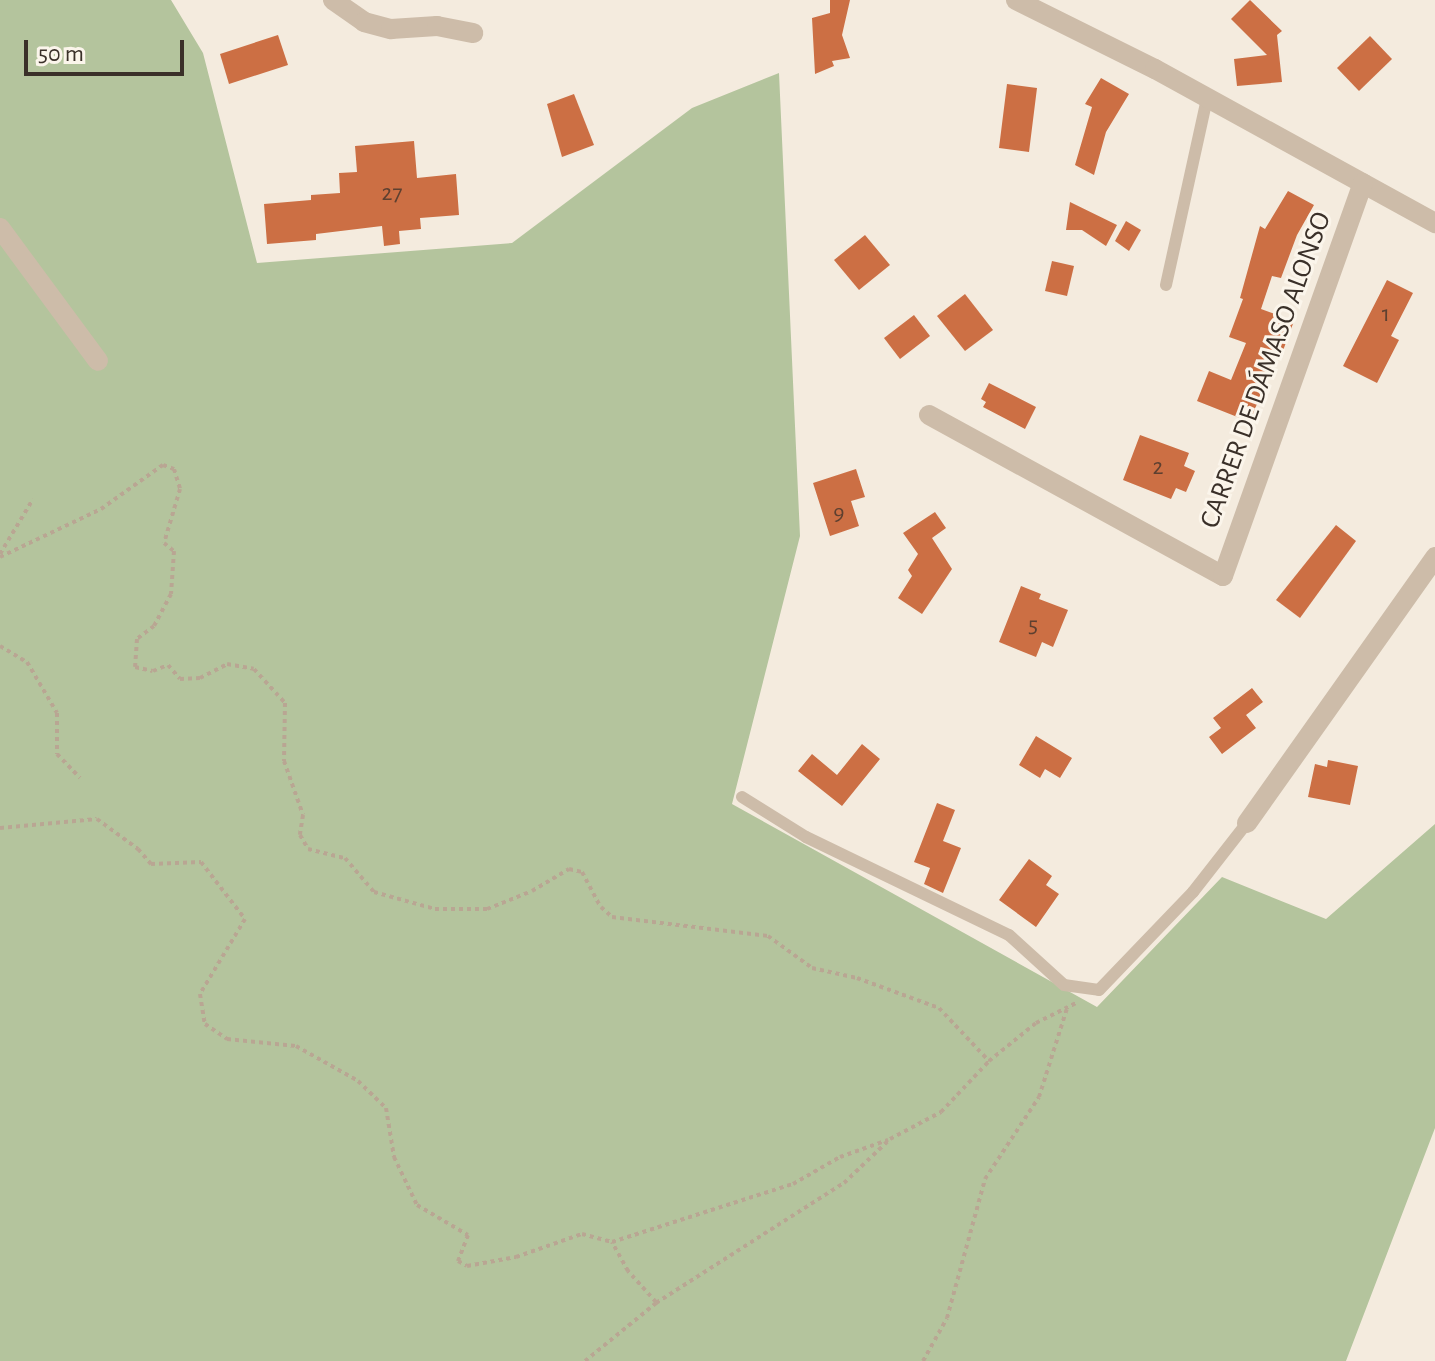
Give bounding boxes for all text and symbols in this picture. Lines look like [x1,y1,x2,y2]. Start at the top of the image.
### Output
scale bar [28,24,188,74]
text: 50 m [38,42,84,66]
house number: 27 [382,180,402,208]
street label: CARRER DE DÁMASO ALONSO [1193,207,1339,533]
house number: 1 [1382,301,1390,329]
house number: 2 [1153,454,1163,482]
house number: 9 [833,500,845,528]
house number: 5 [1028,612,1038,640]

